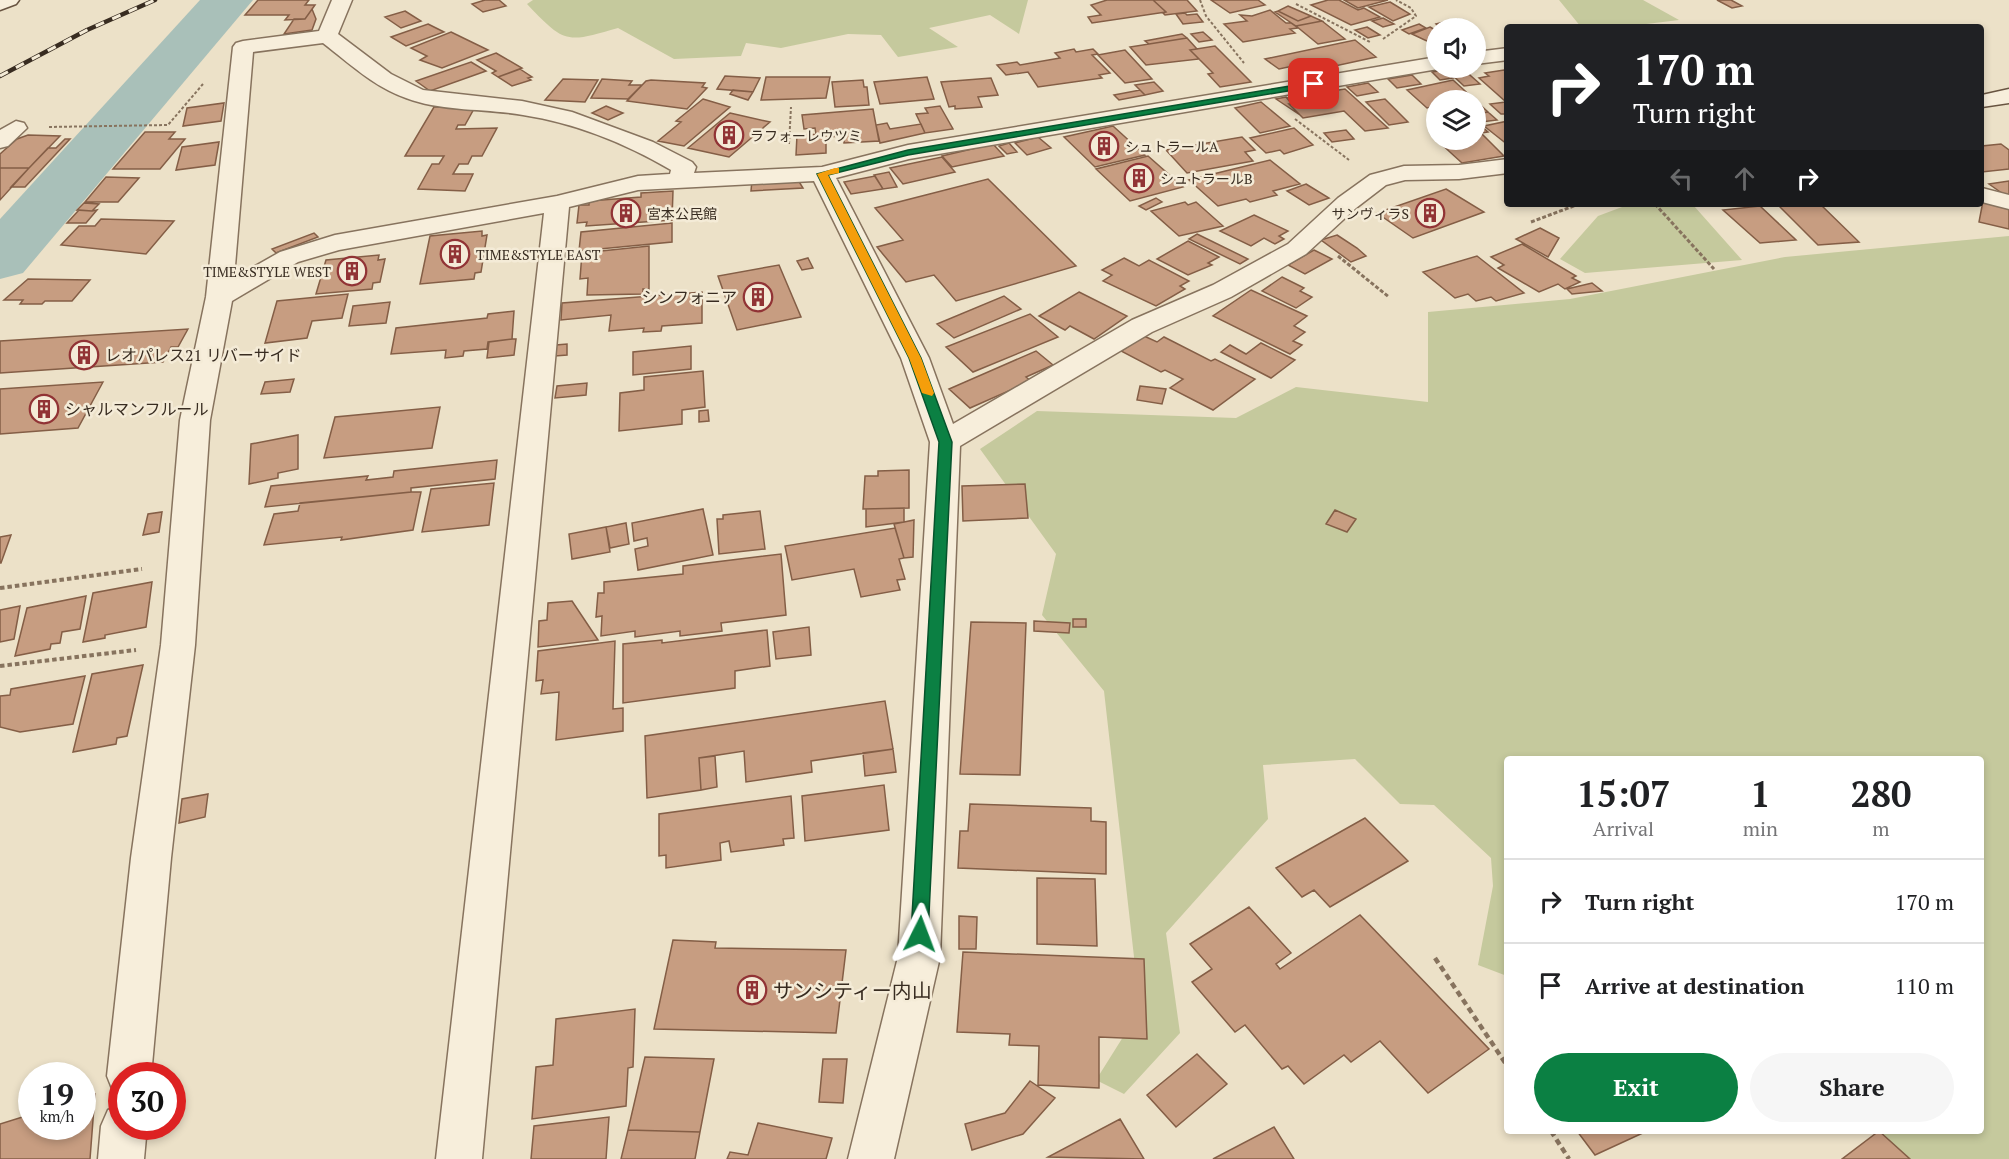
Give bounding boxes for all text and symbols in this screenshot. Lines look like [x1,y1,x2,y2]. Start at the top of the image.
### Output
map controls [1426,18,1486,150]
button: sound [1426,18,1486,78]
text: 170 m [1633,41,1754,97]
icon: right [1534,48,1612,126]
pin [1288,58,1339,109]
icon: arrive [1297,67,1330,100]
button: layers [1426,90,1486,150]
text: Turn right [1633,95,1756,131]
building icon: ラフォーレウツミ [713,119,745,151]
place label: ラフォーレウツミ [750,126,862,145]
building icon: シュトラールA [1088,130,1120,162]
place label: シュトラールA [1125,137,1219,156]
building icon: シュトラールB [1123,162,1155,194]
icon: left [1665,162,1698,195]
icon: ahead [1728,162,1761,195]
icon: right [1791,162,1824,195]
place label: シュトラールB [1160,169,1253,188]
building icon: 宮本公民館 [610,197,642,229]
building icon: サンヴィラS [1414,197,1446,229]
place label: 宮本公民館 [647,204,717,223]
place label: サンヴィラS [1331,204,1409,223]
building icon: TIME&STYLE EAST [439,238,471,270]
place label: TIME&STYLE EAST [476,245,601,264]
building icon: TIME&STYLE WEST [336,255,368,287]
place label: TIME&STYLE WEST [203,262,331,281]
building icon: シンフォニア [742,281,774,313]
place label: シンフォニア [641,286,737,308]
building icon: レオパレス21 リバーサイド [68,339,100,371]
place label: レオパレス21 リバーサイド [105,344,302,366]
building icon: シャルマンフルール [28,393,60,425]
place label: シャルマンフルール [65,398,209,420]
text: 15:07 [1577,770,1670,817]
text: 1 [1750,770,1771,817]
text: 280 [1850,770,1911,817]
text: Arrival [1593,815,1654,842]
text: min [1743,815,1778,842]
text: m [1872,815,1890,842]
icon: right [1534,885,1567,918]
text: Turn right [1585,887,1694,916]
text: 170 m [1894,887,1954,916]
position arrow [888,902,952,966]
icon: arrive [1534,969,1567,1002]
text: Arrive at destination [1585,971,1804,1000]
text: 110 m [1894,971,1954,1000]
building icon: サンシティー内山 [736,974,768,1006]
place label: サンシティー内山 [773,977,932,1004]
button: Exit [1534,1053,1738,1122]
button: Share [1750,1053,1954,1122]
speed limit sign: 30 [108,1062,186,1140]
text: 19 [40,1074,74,1114]
text: km/h [40,1106,74,1126]

